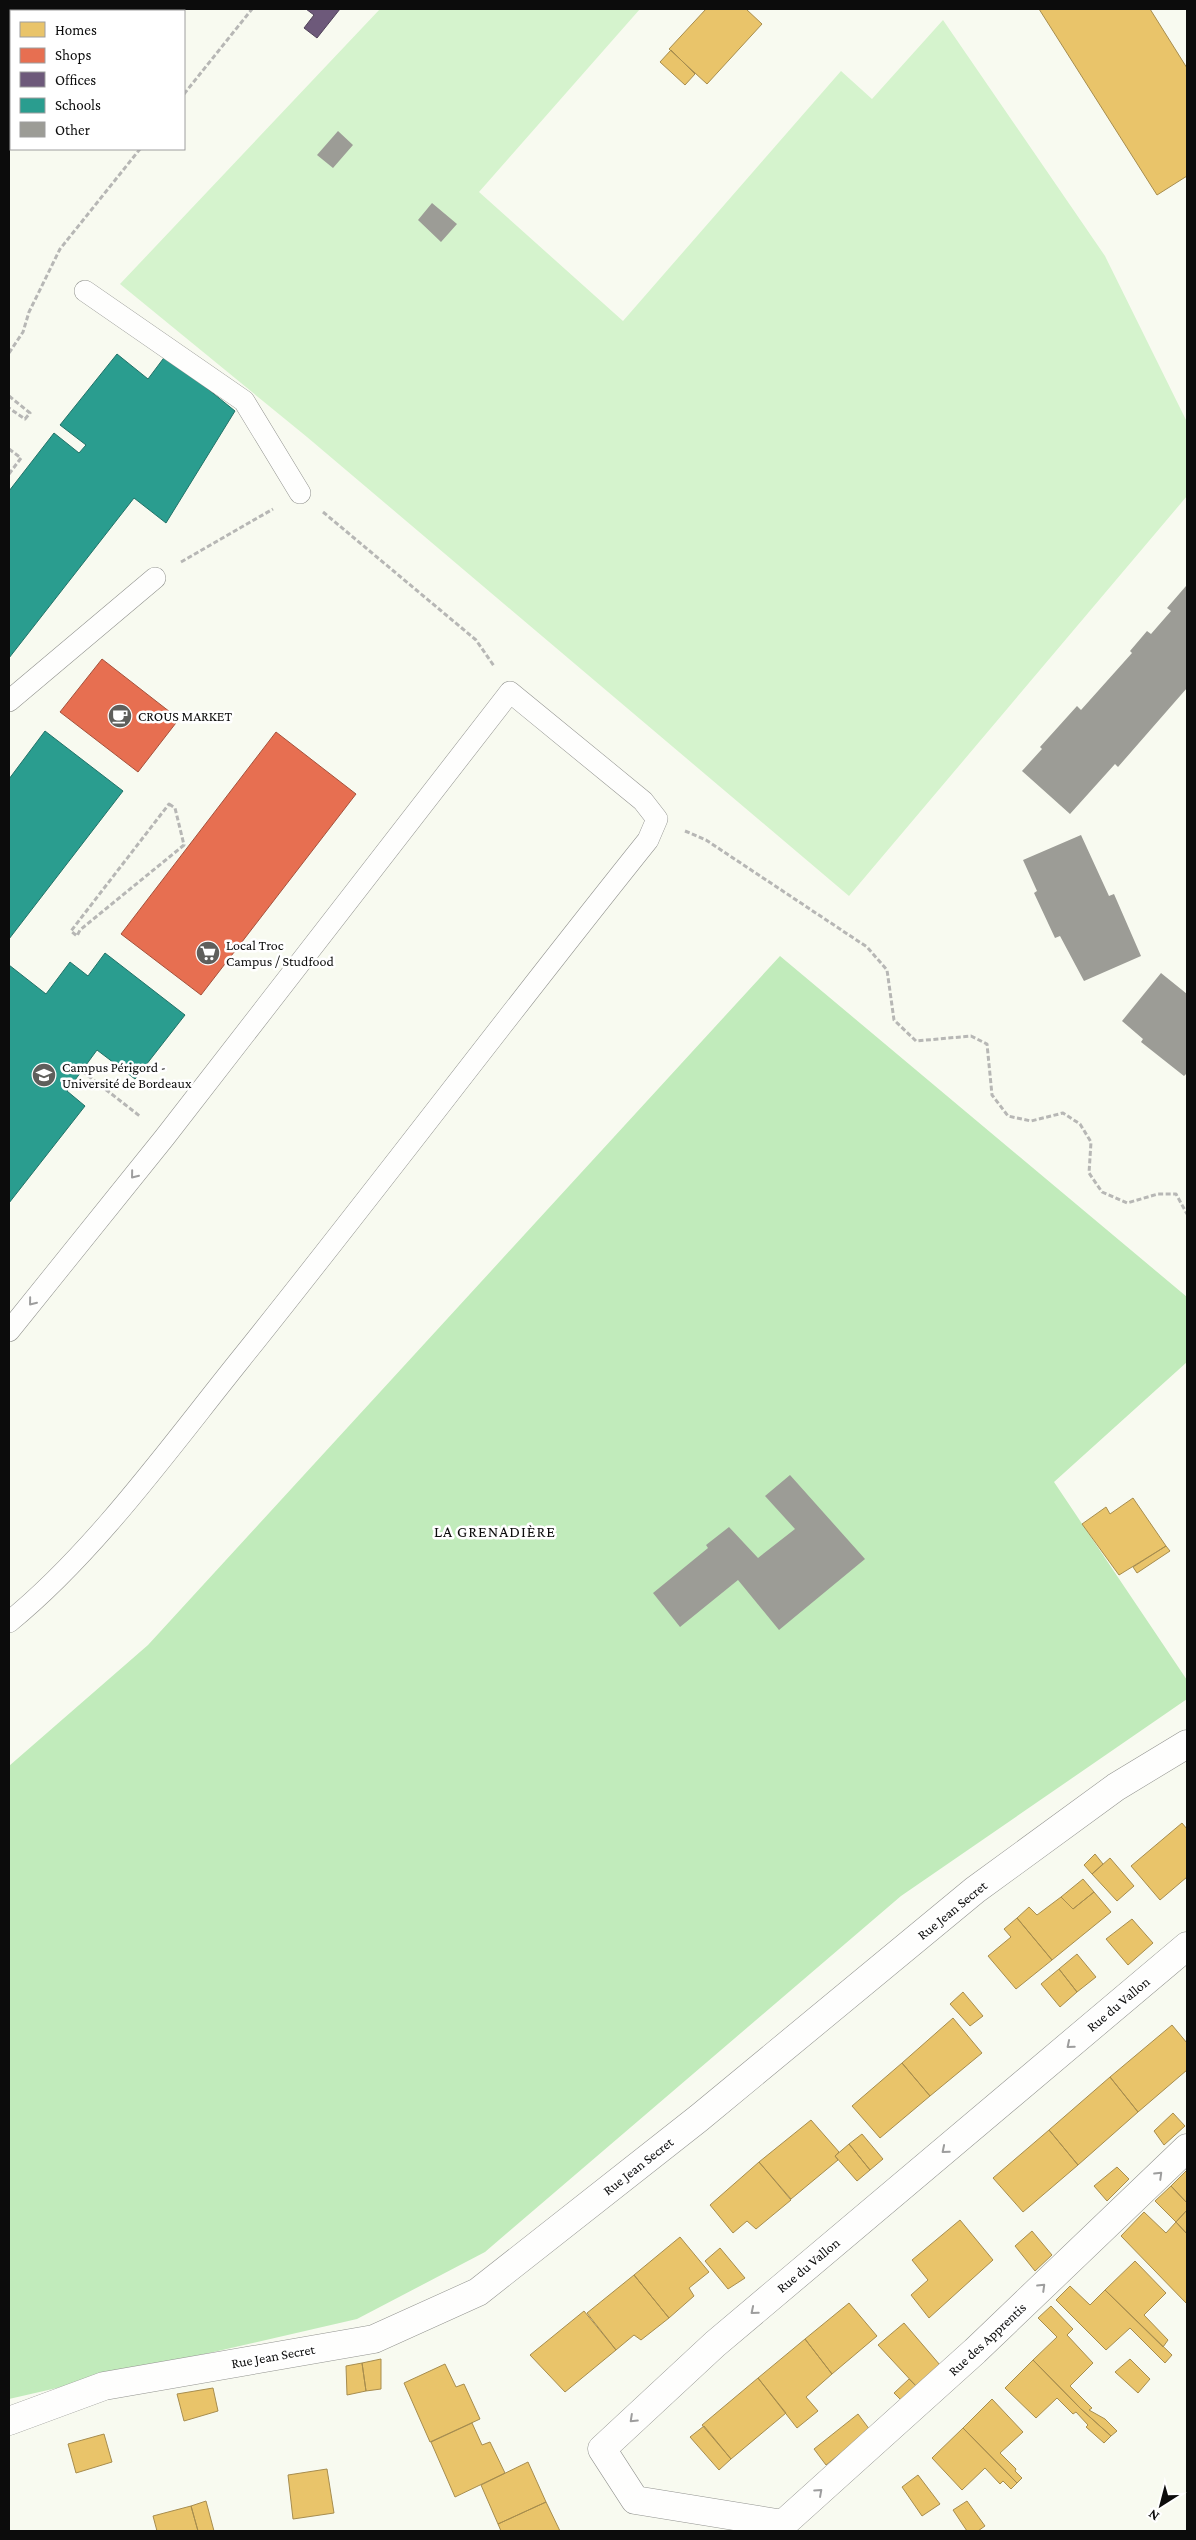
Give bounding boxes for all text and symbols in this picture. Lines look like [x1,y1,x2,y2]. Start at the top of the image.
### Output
legend [10,10,185,150]
text: Homes [55,22,97,38]
text: Shops [55,47,91,64]
text: Offices [55,72,96,88]
text: Schools [55,97,101,113]
text: Other [55,122,91,138]
cafe icon: CROUS MARKET [107,703,133,729]
place label: CROUS MARKET [138,708,232,724]
place label: Local Troc Campus / Studfood [226,937,334,969]
supermarket icon: Local Troc Campus / Studfood [195,940,221,966]
place label: Campus Périgord - Université de Bordeaux [62,1059,192,1091]
school or university icon: Campus Périgord - Université de Bordeaux [31,1062,57,1088]
one-way arrow [132,1169,140,1178]
one-way arrow [30,1296,38,1305]
district label: LA GRENADIÈRE [434,1523,556,1540]
street label: Rue Jean Secret [914,1877,990,1943]
street label: Rue du Vallon [1083,1973,1153,2035]
one-way arrow [1066,2040,1075,2049]
street label: Rue Jean Secret [600,2133,677,2198]
one-way arrow [942,2144,951,2153]
one-way arrow [1153,2172,1162,2181]
street label: Rue du Vallon [773,2234,843,2296]
one-way arrow [1036,2284,1045,2293]
street label: Rue des Apprentis [945,2299,1029,2379]
one-way arrow [751,2305,760,2314]
street label: Rue Jean Secret [230,2341,316,2371]
one-way arrow [630,2413,639,2422]
north arrow [1136,2480,1186,2530]
one-way arrow [814,2489,823,2498]
text: N [1144,2506,1162,2525]

